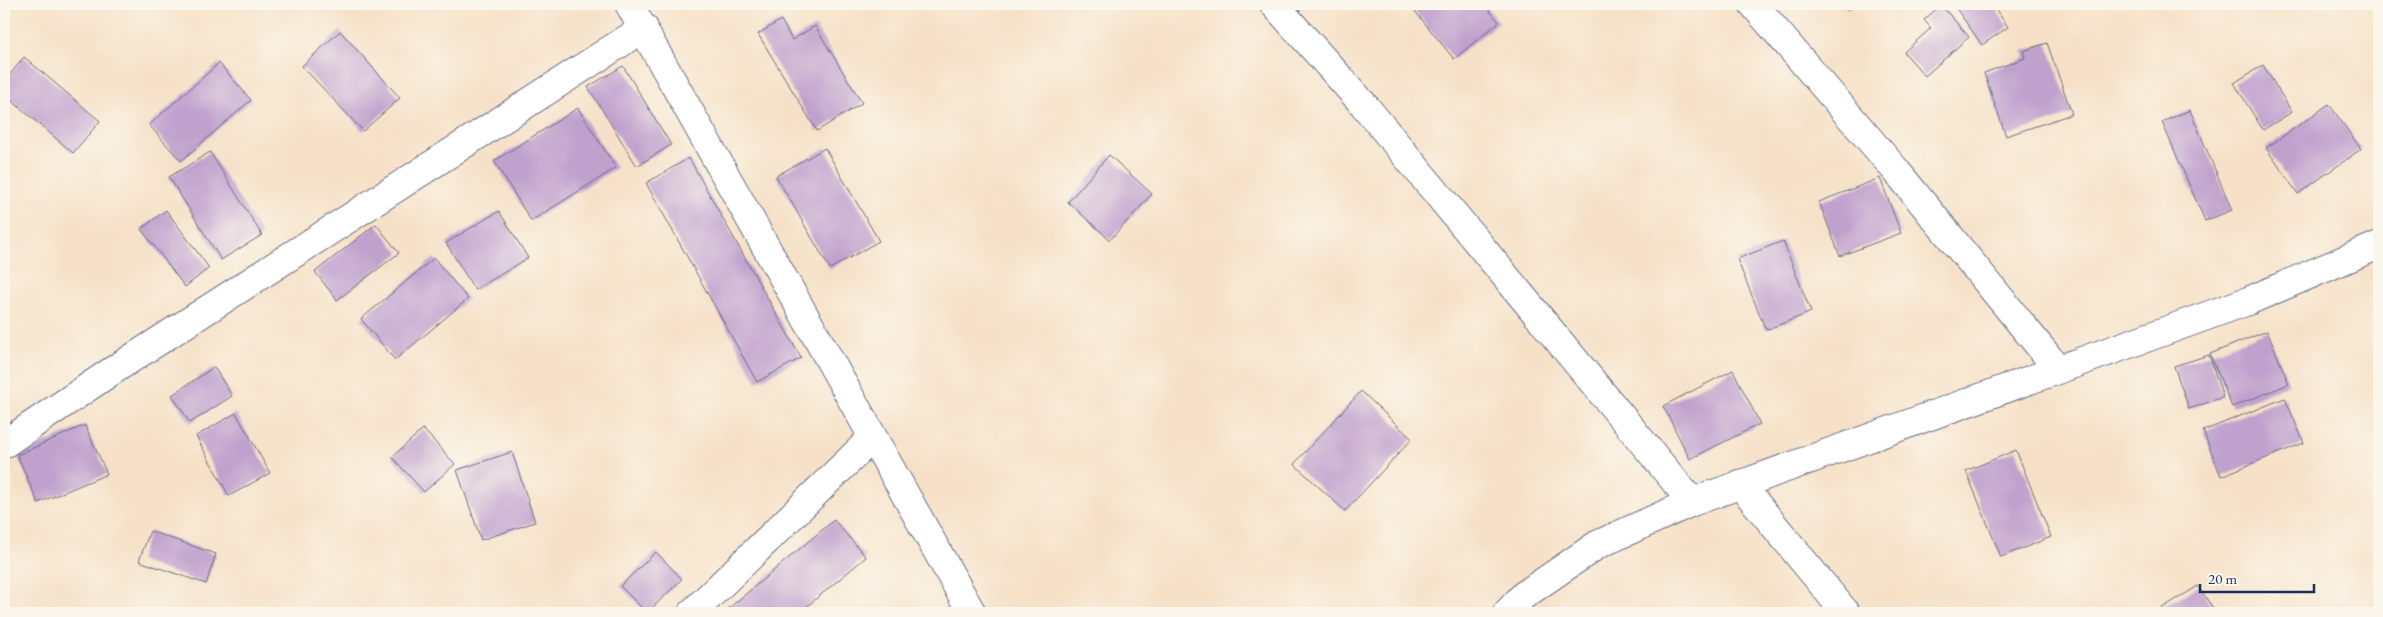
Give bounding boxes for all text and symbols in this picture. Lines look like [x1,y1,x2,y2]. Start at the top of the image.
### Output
scale bar [2200,562,2314,594]
text: 20 m [2208,569,2237,588]

